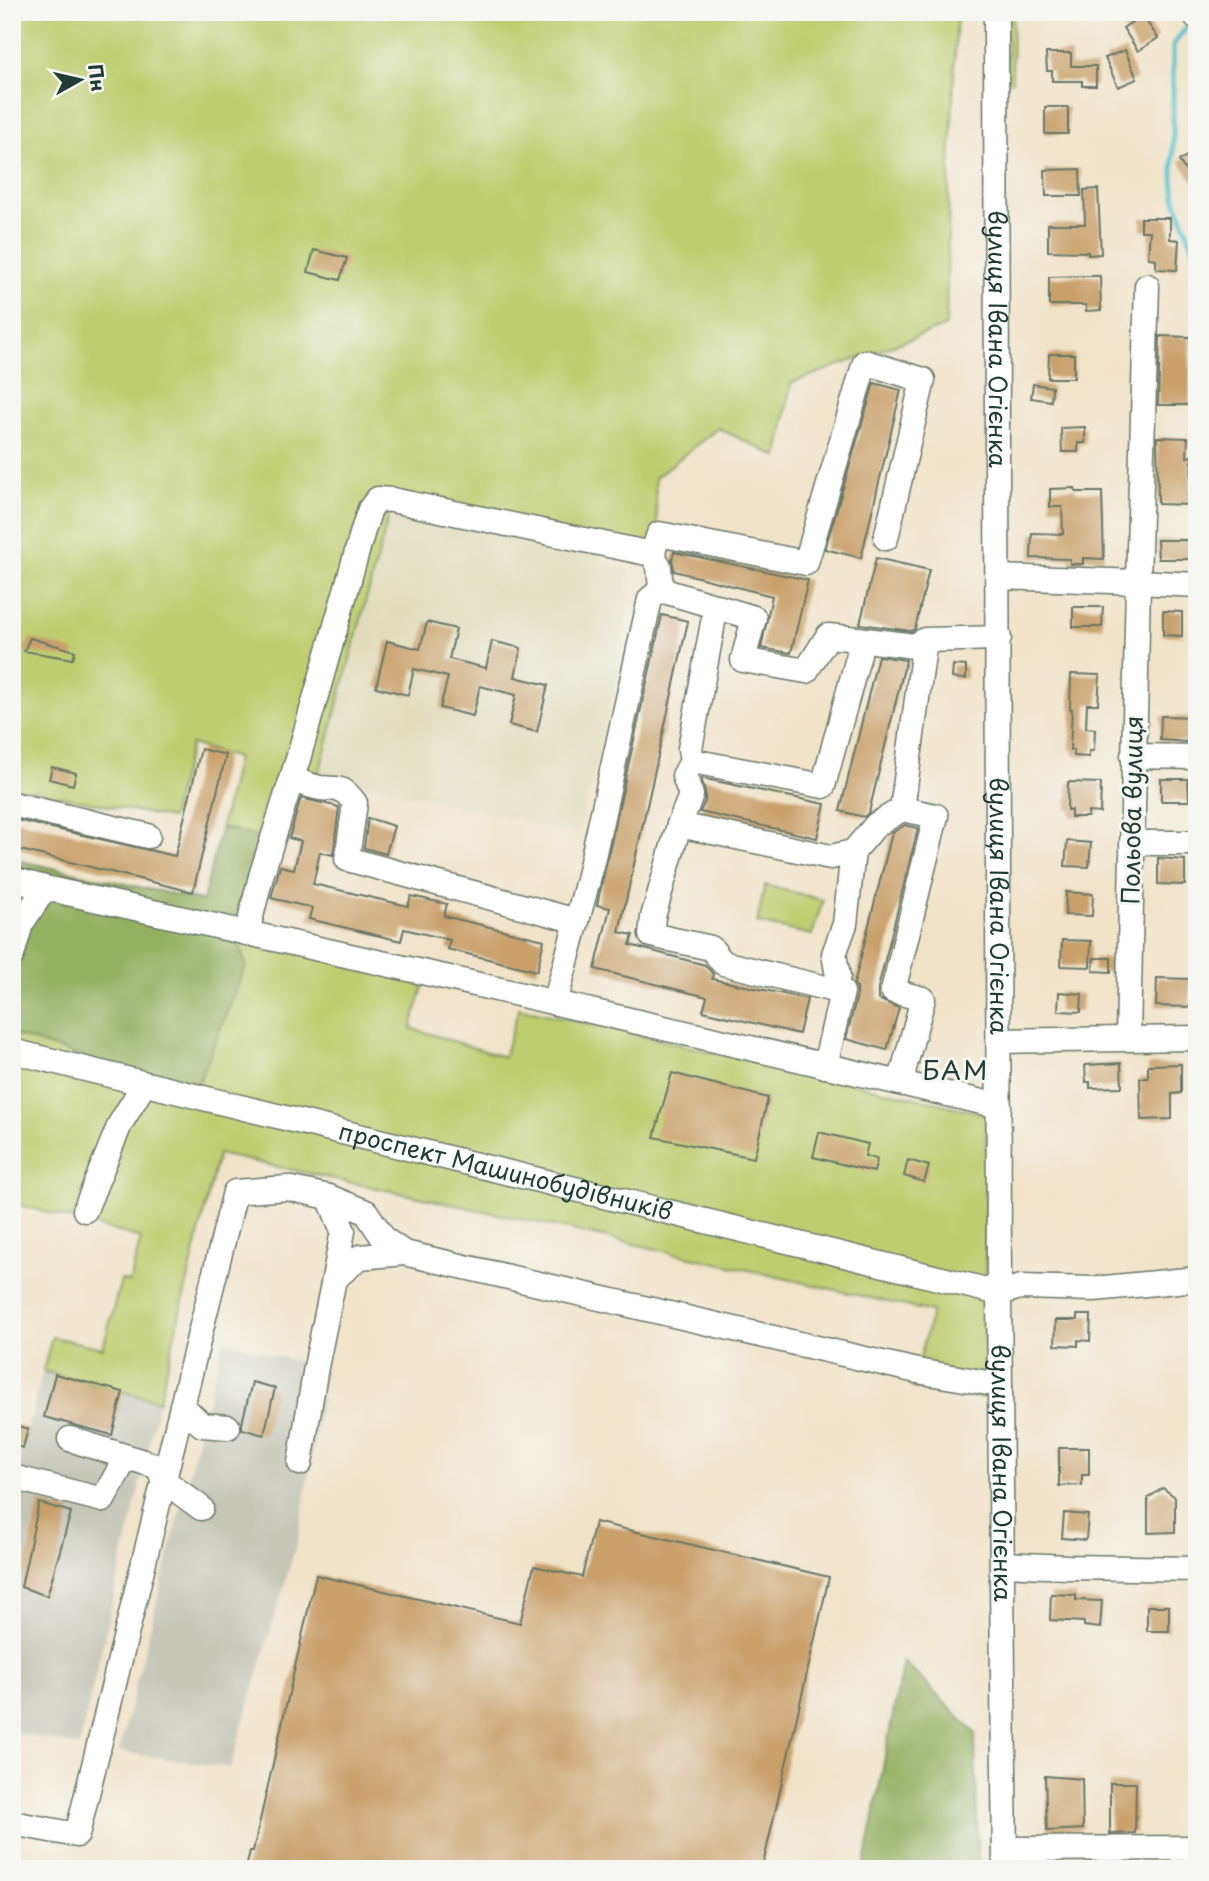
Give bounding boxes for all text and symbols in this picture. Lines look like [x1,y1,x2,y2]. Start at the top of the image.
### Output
north arrow [46,46,116,116]
text: Пн [82,62,114,93]
street label: вулиця Івана Огієнка [980,210,1017,468]
street label: Польова вулиця [1111,715,1151,905]
street label: вулиця Івана Огієнка [982,777,1018,1035]
district label: БАМ [923,1050,989,1089]
street label: проспект Машинобудівників [335,1112,677,1228]
street label: вулиця Івана Огієнка [984,1344,1022,1602]

